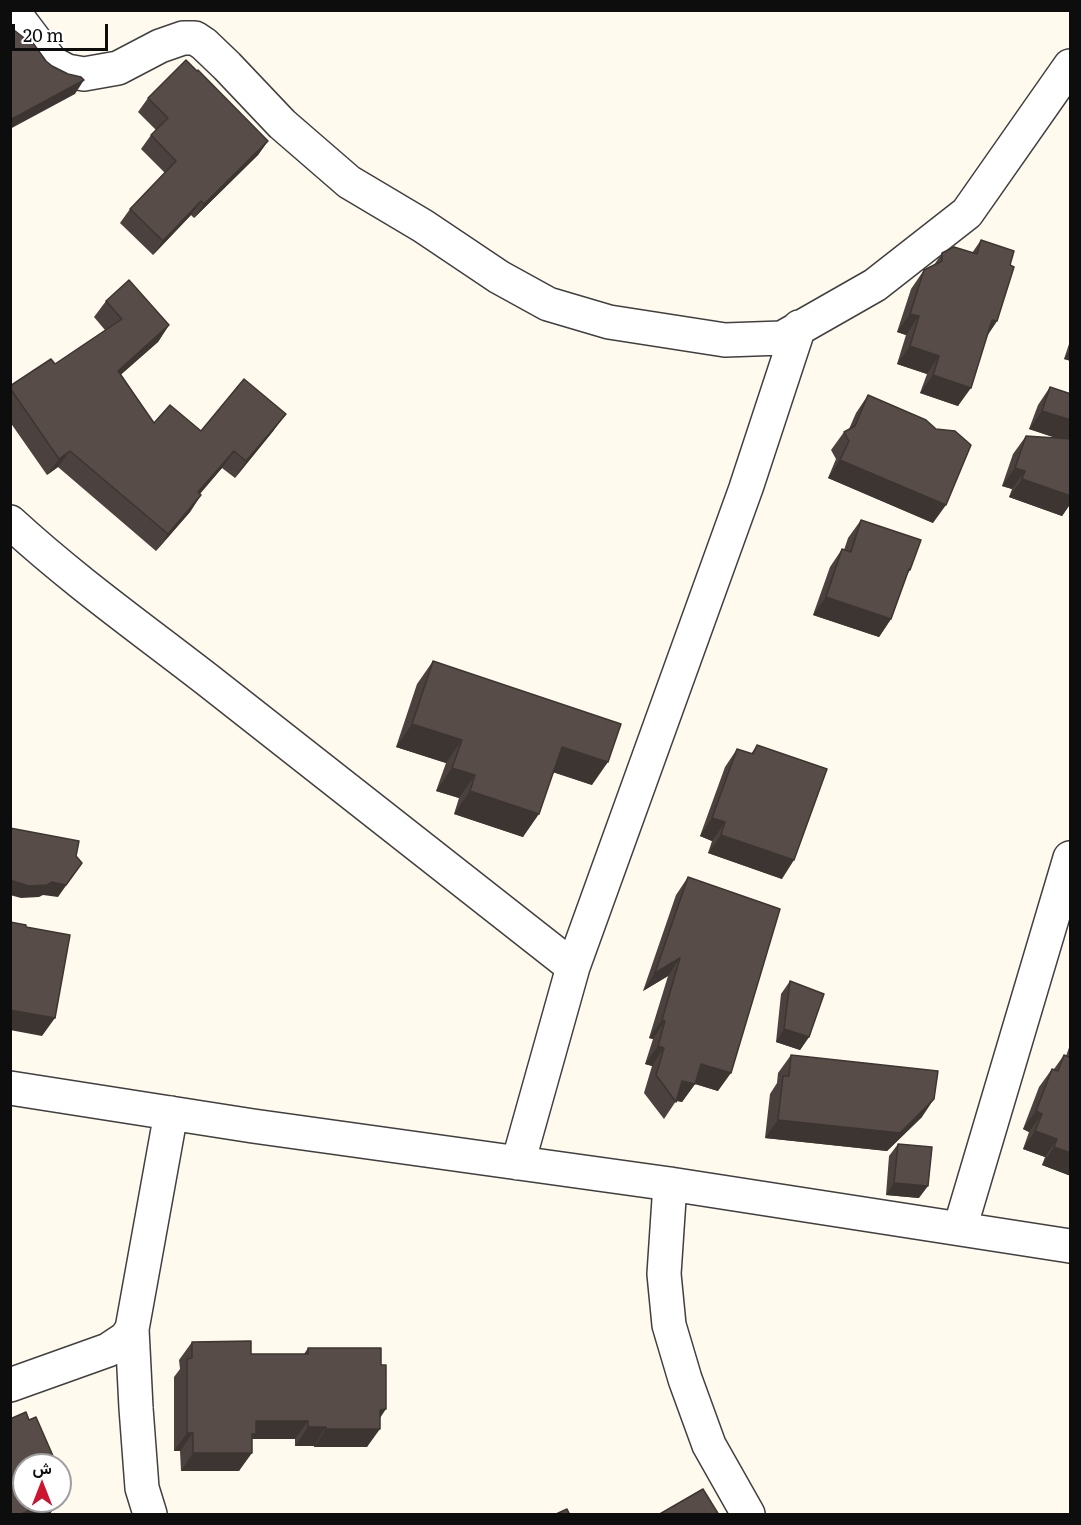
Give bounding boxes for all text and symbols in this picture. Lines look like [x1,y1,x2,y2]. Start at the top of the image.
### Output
scale bar [15,12,111,50]
text: 20 m [23,21,64,48]
north arrow [12,1453,72,1513]
text: ش [32,1455,52,1479]

